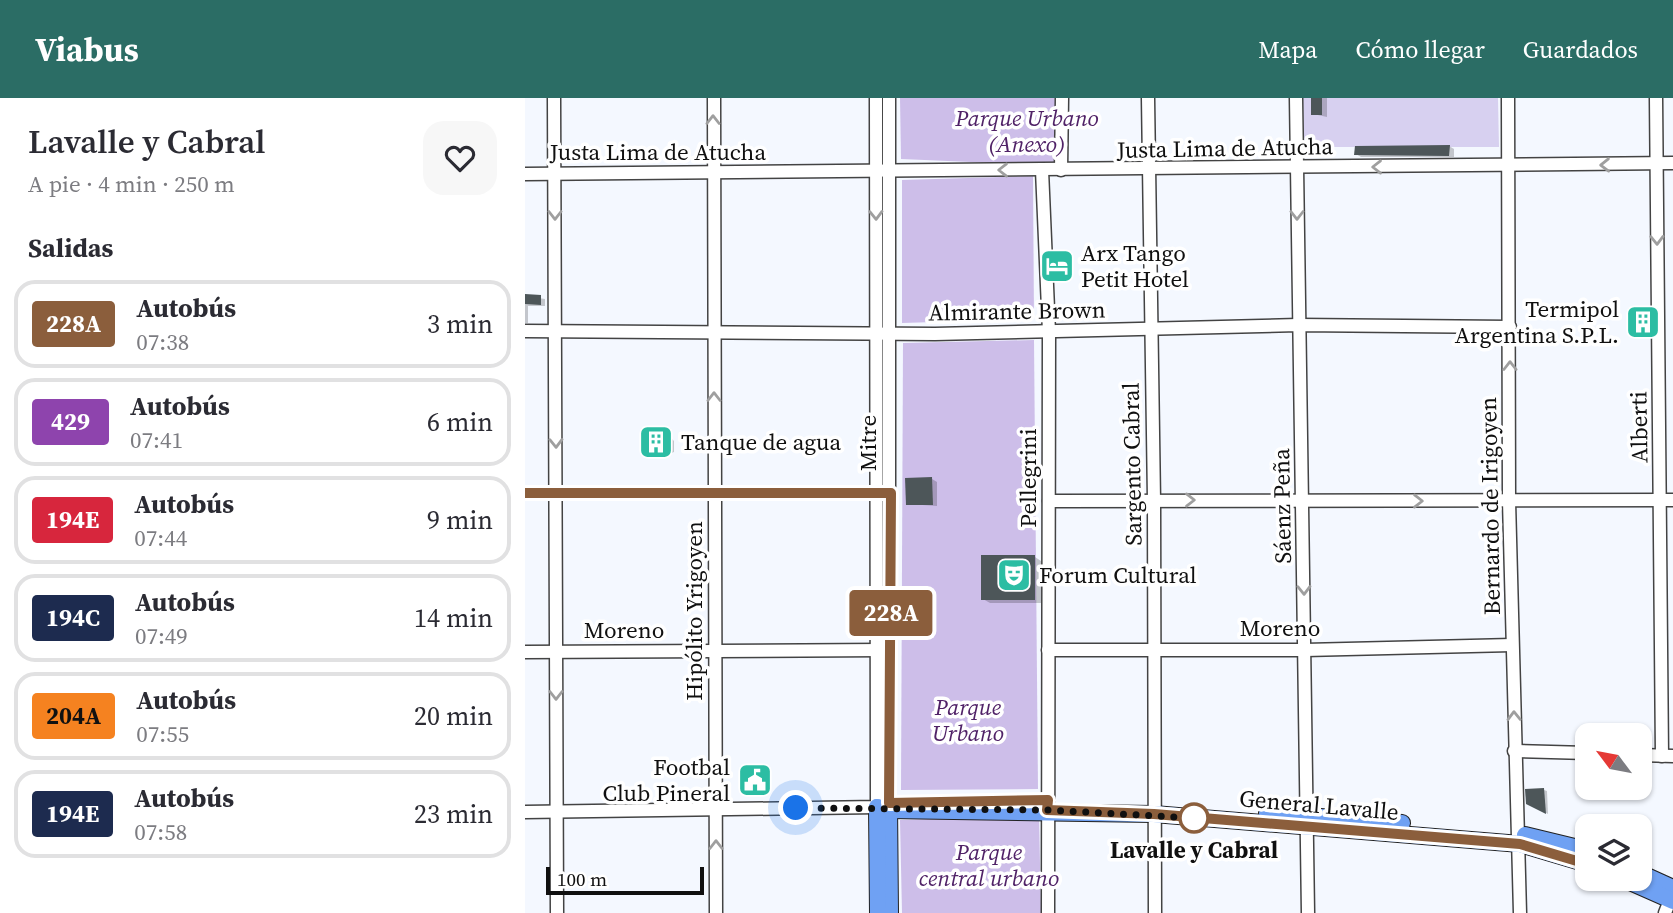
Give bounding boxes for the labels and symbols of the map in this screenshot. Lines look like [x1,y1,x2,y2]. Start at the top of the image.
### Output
park label: Parque Urbano (Anexo) [954,102,1099,160]
one-way arrow [706,115,721,126]
street label: Justa Lima de Atucha [1116,130,1334,166]
street label: Justa Lima de Atucha [549,136,766,168]
one-way arrow [1599,157,1610,172]
one-way arrow [1372,159,1382,175]
one-way arrow [997,162,1008,178]
one-way arrow [547,210,563,221]
one-way arrow [869,210,884,221]
one-way arrow [1289,210,1305,221]
one-way arrow [1649,235,1665,245]
place label: Arx Tango Petit Hotel [1081,237,1189,295]
hotel icon: Arx Tango Petit Hotel [1038,247,1076,285]
street label: Almirante Brown [928,293,1106,329]
place label: Termipol Argentina S.P.L. [1455,293,1619,351]
building icon: Termipol Argentina S.P.L. [1624,303,1662,341]
one-way arrow [1502,360,1518,371]
street label: Sargento Cabral [1115,382,1149,546]
one-way arrow [706,391,722,402]
street label: Alberti [1622,391,1656,463]
street label: Bernardo de Irigoyen [1472,397,1508,615]
street label: Mitre [852,415,884,471]
building icon: Tanque de agua [637,423,675,461]
place label: Tanque de agua [681,426,841,458]
street label: Pellegrini [1012,428,1044,528]
one-way arrow [548,437,563,448]
street label: Sáenz Peña [1265,448,1299,564]
one-way arrow [1186,492,1196,508]
one-way arrow [1413,493,1424,509]
street label: Hipólito Yrigoyen [678,521,710,701]
theatre icon: Forum Cultural [995,556,1033,594]
place label: Forum Cultural [1039,559,1197,591]
one-way arrow [1296,585,1312,595]
line badge: 228A [842,590,940,636]
street label: Moreno [1240,612,1320,644]
street label: Moreno [584,614,664,646]
one-way arrow [548,690,564,700]
park label: Parque Urbano [932,691,1004,749]
one-way arrow [1506,710,1522,721]
north arrow [1575,723,1652,800]
place label: Footbal Club Pineral [602,751,730,809]
public building icon: Footbal Club Pineral [736,761,774,799]
street label: General Lavalle [1238,782,1400,828]
your location [778,790,813,825]
marker: Lavalle y Cabral [1179,803,1209,833]
place label: Lavalle y Cabral [1110,834,1278,866]
park label: Parque central urbano [919,836,1059,894]
one-way arrow [708,839,723,850]
scale bar [546,864,703,896]

